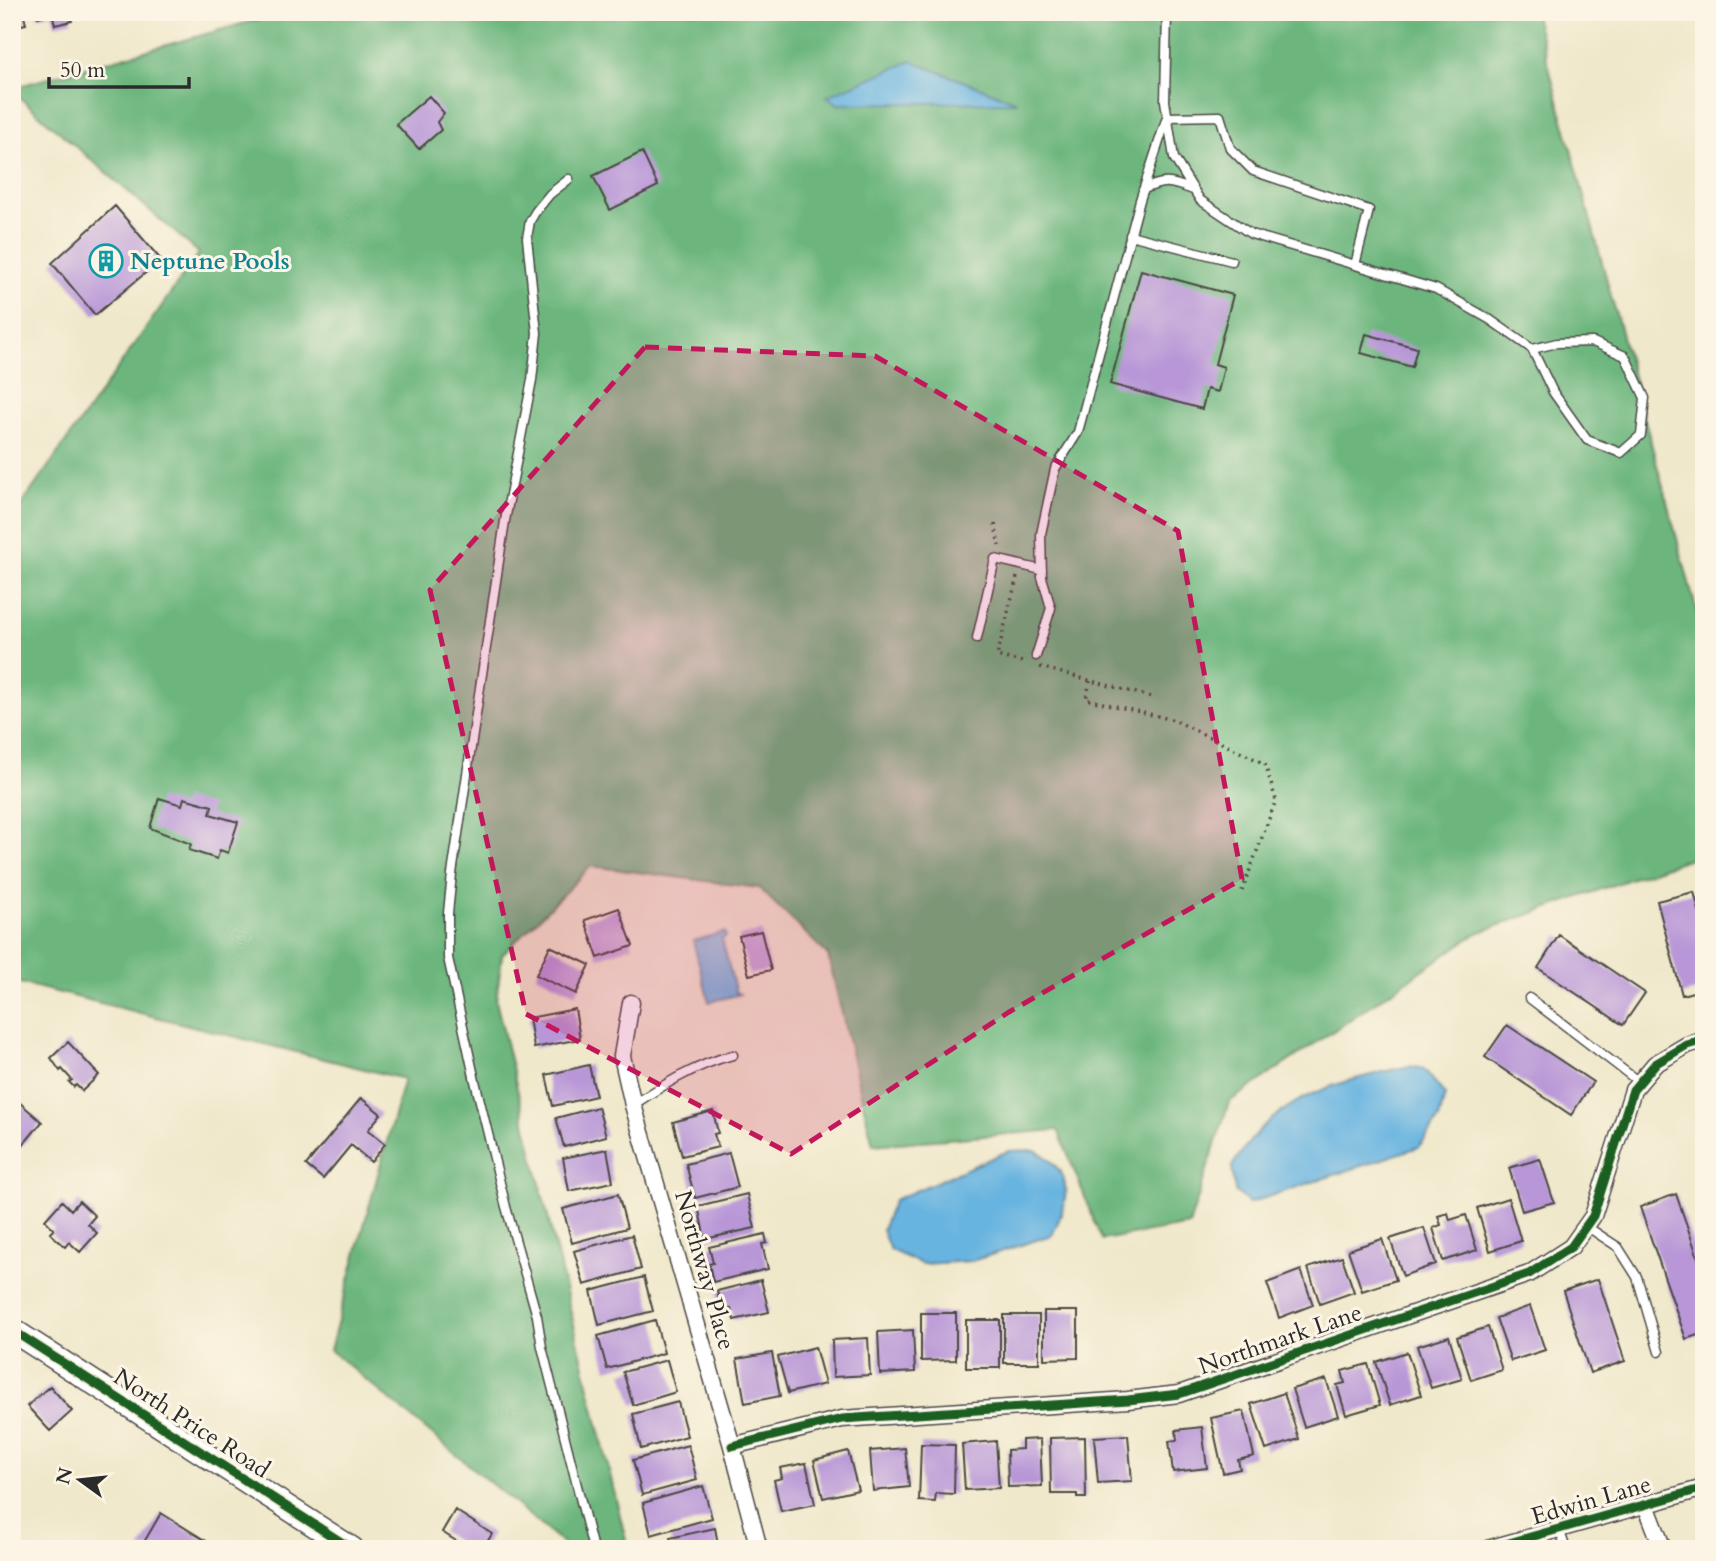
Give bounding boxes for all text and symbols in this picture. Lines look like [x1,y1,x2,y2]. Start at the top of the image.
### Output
scale bar [49,46,189,90]
text: 50 m [60,56,105,85]
building icon: Neptune Pools [87,242,125,280]
place label: Neptune Pools [130,245,290,278]
street label: Northway Place [666,1187,743,1354]
street label: Northmark Lane [1194,1296,1366,1383]
street label: North Price Road [107,1361,276,1486]
north arrow [46,1446,116,1516]
text: N [50,1464,79,1487]
street label: Edwin Lane [1527,1468,1655,1533]

